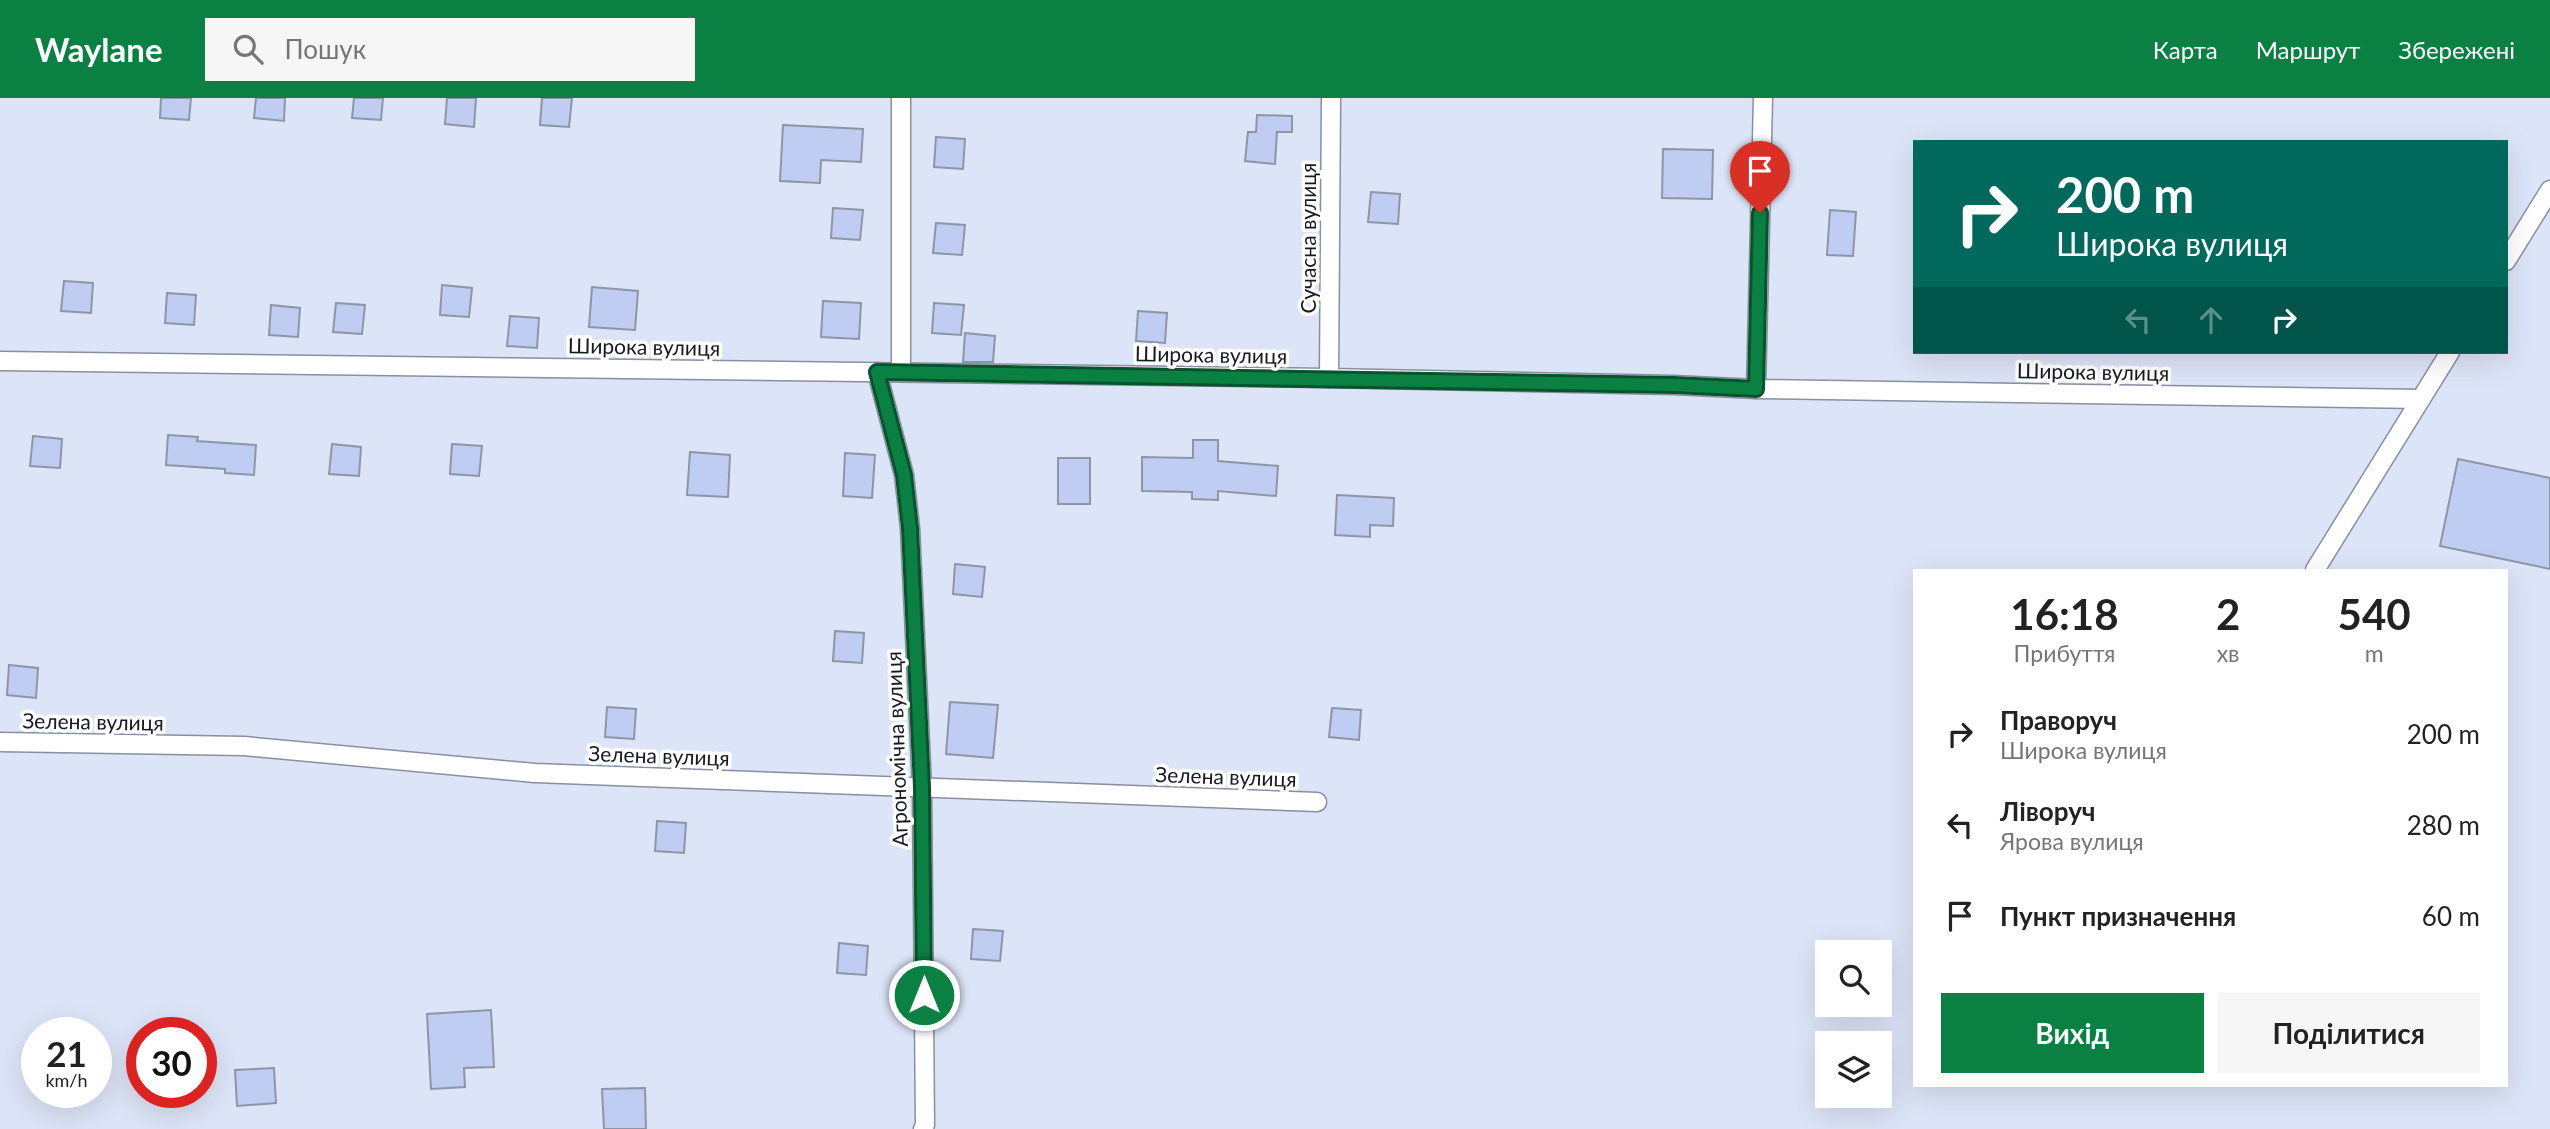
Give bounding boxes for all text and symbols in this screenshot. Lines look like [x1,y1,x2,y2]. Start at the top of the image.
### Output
search box [205,18,695,81]
text: Waylane [35,29,163,69]
icon: search [229,30,267,68]
text: Пошук [285,33,366,65]
text: Карта [2153,35,2218,64]
text: Маршрут [2256,35,2360,64]
text: Збережені [2398,35,2515,64]
pin [1730,141,1790,213]
icon: arrive [1741,152,1779,190]
street label: Сучасна вулиця [1295,163,1320,313]
text: 200 m [2056,165,2194,223]
icon: right [1941,168,2032,259]
text: Широка вулиця [2056,224,2288,263]
icon: left [2119,301,2157,339]
icon: ahead [2192,301,2230,339]
icon: right [2265,301,2303,339]
street label: Широка вулиця [568,332,720,360]
street label: Широка вулиця [1135,340,1287,368]
street label: Широка вулиця [2017,357,2169,385]
text: 16:18 [2010,589,2119,639]
text: 2 [2216,589,2240,639]
text: 540 [2338,589,2411,639]
text: Прибуття [2014,639,2115,667]
text: хв [2217,639,2240,667]
text: m [2365,639,2384,667]
street label: Агрономічна вулиця [880,651,912,847]
text: Праворуч [2000,704,2117,736]
street label: Зелена вулиця [22,707,164,735]
icon: right [1941,715,1979,753]
text: 200 m [2407,718,2480,750]
text: Широка вулиця [2000,736,2167,764]
street label: Зелена вулиця [588,740,730,770]
street label: Зелена вулиця [1155,761,1297,791]
text: Ліворуч [2000,795,2096,827]
icon: left [1941,806,1979,844]
text: 280 m [2407,809,2480,841]
text: Ярова вулиця [2000,827,2144,855]
icon: arrive [1941,897,1979,935]
text: Пункт призначення [2000,900,2236,932]
text: 60 m [2422,900,2480,932]
map controls [1815,940,1892,1108]
button: search [1815,940,1892,1017]
position arrow [887,958,961,1032]
button: Вихід [1941,993,2204,1073]
button: Поділитися [2218,993,2480,1073]
speed limit sign: 30 [126,1017,217,1108]
button: layers [1815,1031,1892,1108]
text: 21 [46,1032,87,1074]
text: km/h [45,1069,88,1091]

